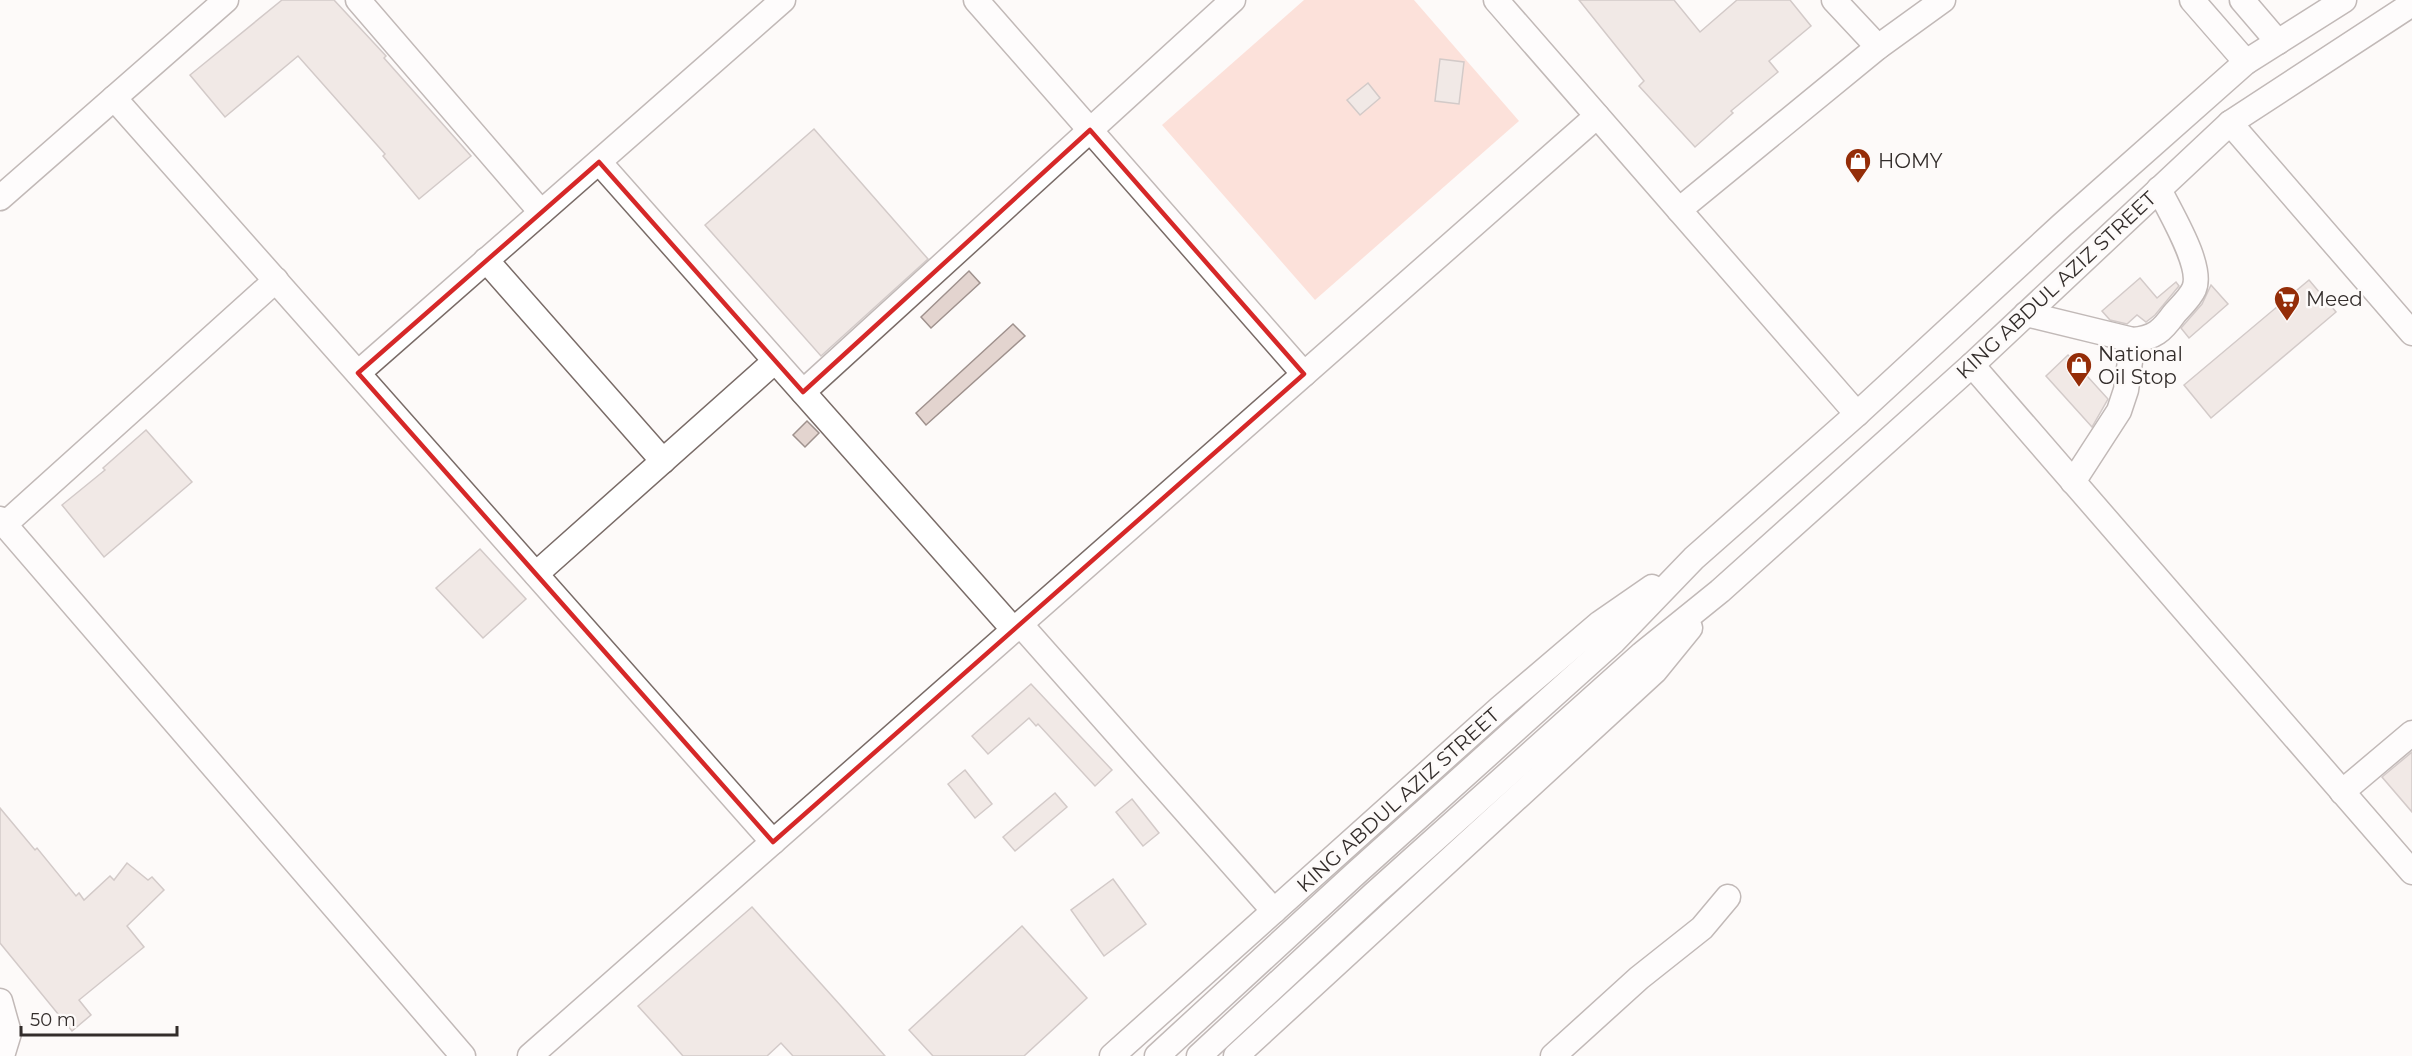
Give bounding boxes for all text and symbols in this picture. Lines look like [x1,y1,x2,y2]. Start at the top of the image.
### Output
shop icon: HOMY [1843,146,1873,184]
place label: HOMY [1878,149,1943,173]
street label: KING ABDUL AZIZ STREET [1951,186,2161,384]
supermarket icon: Meed [2272,284,2302,322]
place label: Meed [2306,287,2363,311]
place label: National Oil Stop [2098,342,2183,389]
shop icon: National Oil Stop [2064,350,2094,388]
street label: KING ABDUL AZIZ STREET [1292,702,1504,897]
scale bar [21,999,177,1037]
text: 50 m [30,1009,76,1031]

